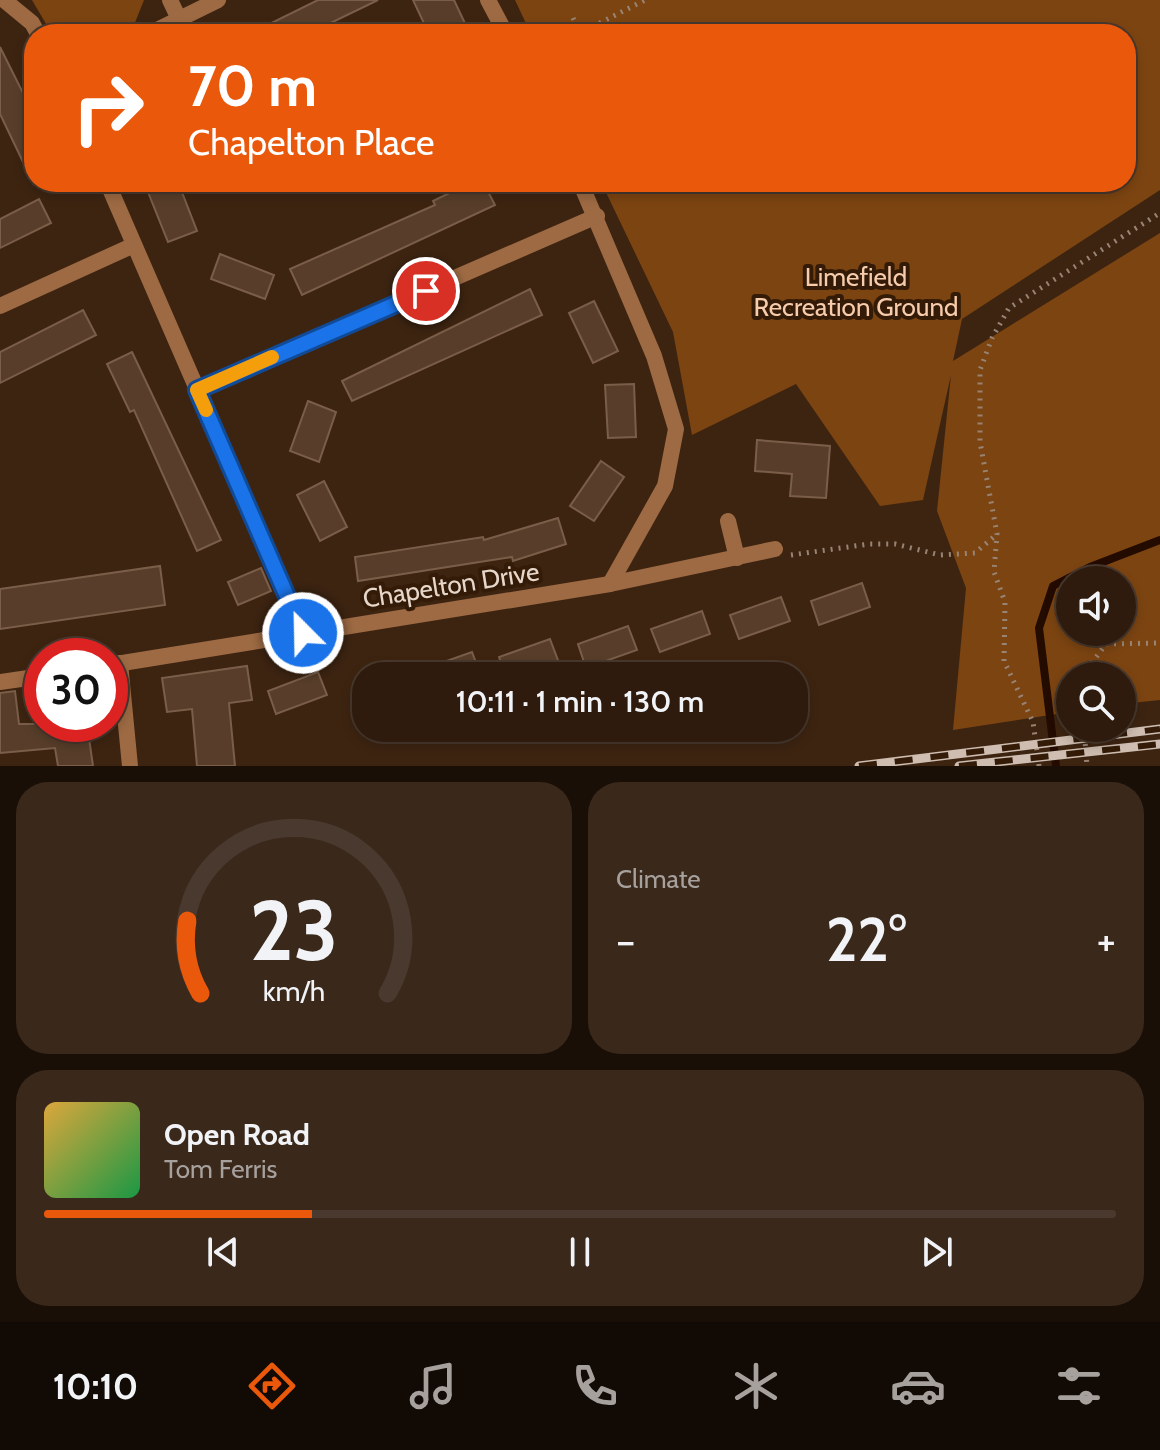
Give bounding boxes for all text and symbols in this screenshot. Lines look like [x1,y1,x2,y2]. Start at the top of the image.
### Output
text: 70 m [188,52,317,120]
icon: right [56,56,160,160]
text: Chapelton Place [188,120,435,164]
pin [392,257,460,325]
park label: Limefield Recreation Ground [754,261,958,323]
icon: arrive [404,269,448,313]
street label: Chapelton Drive [361,555,541,615]
map controls [1056,566,1136,742]
button: sound [1056,566,1136,646]
position arrow [261,591,345,675]
speed limit sign: 30 [24,638,128,742]
button: search [1056,662,1136,742]
text: 10:11 · 1 min · 130 m [456,683,704,720]
text: Climate [616,863,701,895]
text: 23 [250,880,338,981]
text: 22° [826,903,906,976]
text: − [616,914,635,967]
text: + [1097,914,1116,967]
text: km/h [263,973,325,1008]
text: Open Road [164,1116,310,1153]
text: Tom Ferris [164,1153,277,1185]
icon: previous [201,1230,245,1274]
icon: pause [558,1230,602,1274]
icon: next [915,1230,959,1274]
icon: directions [244,1358,300,1414]
icon: music [405,1358,461,1414]
icon: phone [567,1358,623,1414]
icon: climate [728,1358,784,1414]
icon: car [890,1358,946,1414]
icon: filters [1051,1358,1107,1414]
text: 10:10 [53,1364,138,1408]

